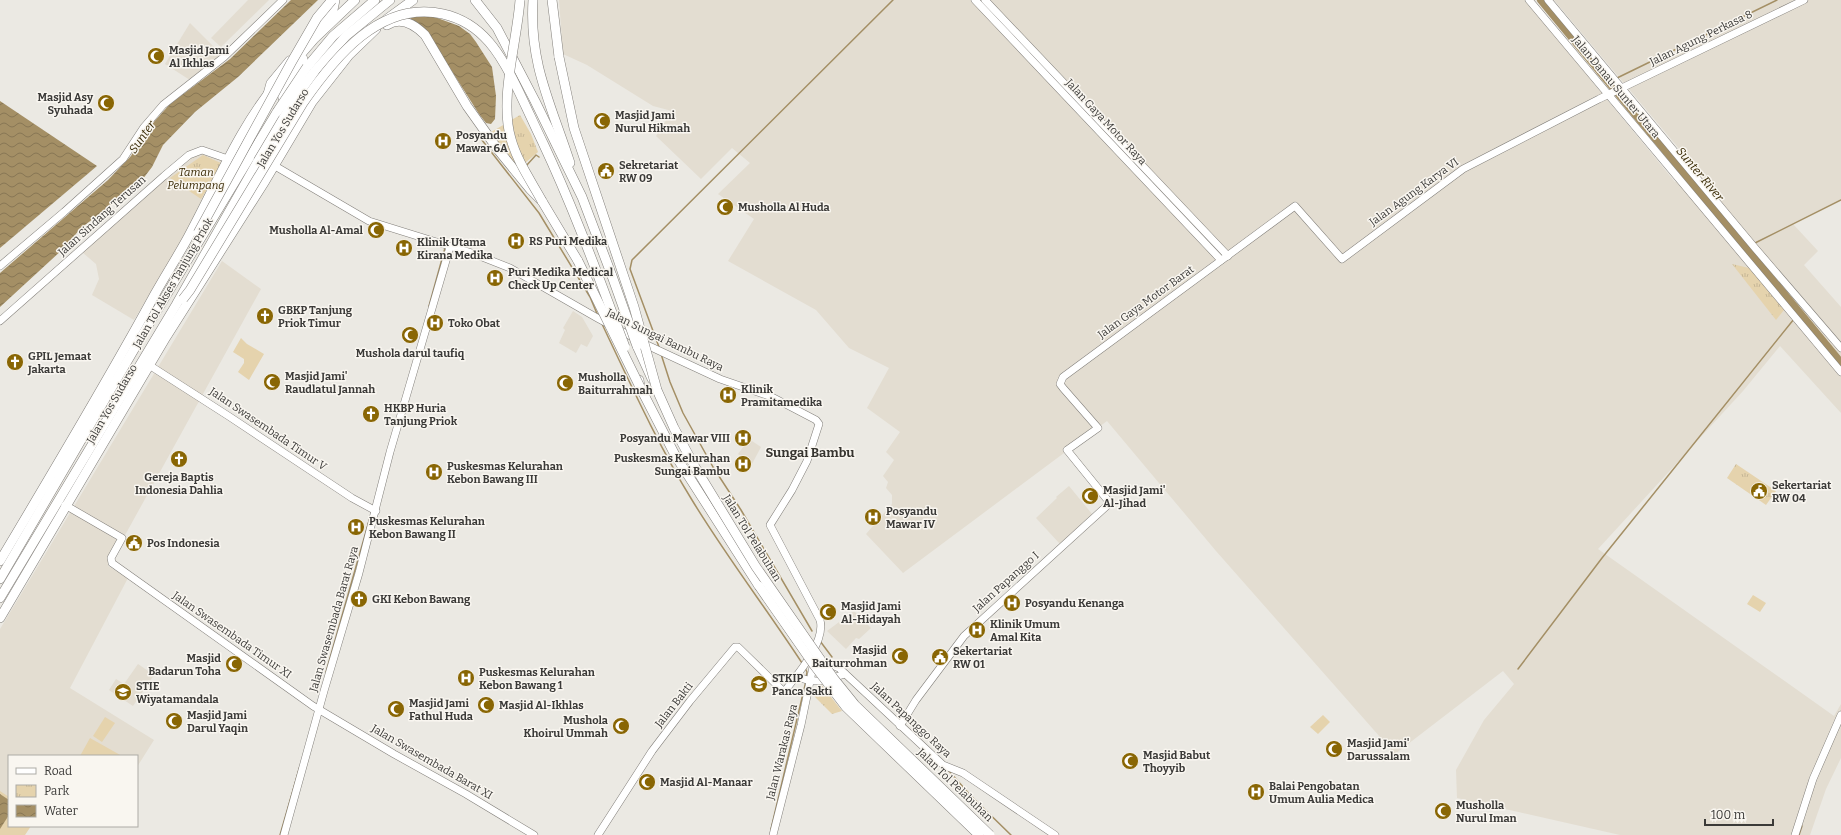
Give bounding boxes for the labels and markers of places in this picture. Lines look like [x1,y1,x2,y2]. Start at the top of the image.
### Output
place label: Masjid Jami Al Ikhlas [169,44,230,70]
mosque icon: Masjid Jami Al Ikhlas [146,46,166,66]
place label: Masjid Asy Syuhada [38,91,94,117]
mosque icon: Masjid Asy Syuhada [96,93,116,113]
place label: Masjid Jami Nurul Hikmah [615,109,690,135]
mosque icon: Masjid Jami Nurul Hikmah [592,111,612,131]
place label: Posyandu Mawar 6A [456,129,508,155]
hospital icon: Posyandu Mawar 6A [433,131,453,151]
place label: Sekretariat RW 09 [619,159,679,185]
public building icon: Sekretariat RW 09 [596,161,616,181]
mosque icon: Musholla Al Huda [715,197,735,217]
place label: Musholla Al Huda [738,201,831,214]
mosque icon: Musholla Al-Amal [366,220,386,240]
place label: Musholla Al-Amal [269,224,364,237]
hospital icon: RS Puri Medika [506,231,526,251]
place label: RS Puri Medika [529,235,608,248]
place label: Klinik Utama Kirana Medika [417,236,494,262]
hospital icon: Klinik Utama Kirana Medika [394,238,414,258]
place label: Puri Medika Medical Check Up Center [508,266,614,292]
hospital icon: Puri Medika Medical Check Up Center [485,268,505,288]
place label: GBKP Tanjung Priok Timur [278,304,353,330]
church icon: GBKP Tanjung Priok Timur [255,306,275,326]
hospital icon: Toko Obat [425,313,445,333]
place label: Toko Obat [448,317,501,330]
mosque icon: Mushola darul taufiq [400,325,420,345]
place label: Mushola darul taufiq [356,347,465,360]
place label: GPIL Jemaat Jakarta [27,350,92,376]
church icon: GPIL Jemaat Jakarta [5,352,25,372]
place label: Masjid Jami' Raudlatul Jannah [285,370,375,396]
place label: Musholla Baiturrahmah [578,371,653,397]
mosque icon: Masjid Jami' Raudlatul Jannah [262,372,282,392]
mosque icon: Musholla Baiturrahmah [555,373,575,393]
place label: Klinik Pramitamedika [741,383,823,409]
hospital icon: Klinik Pramitamedika [718,385,738,405]
place label: HKBP Huria Tanjung Priok [384,402,458,428]
church icon: HKBP Huria Tanjung Priok [361,404,381,424]
hospital icon: Posyandu Mawar VIII [733,428,753,448]
place label: Posyandu Mawar VIII [620,432,730,445]
church icon: Gereja Baptis Indonesia Dahlia [169,449,189,469]
place label: Puskesmas Kelurahan Sungai Bambu [614,452,730,478]
hospital icon: Puskesmas Kelurahan Sungai Bambu [733,454,753,474]
place label: Puskesmas Kelurahan Kebon Bawang III [447,460,563,486]
hospital icon: Puskesmas Kelurahan Kebon Bawang III [424,462,444,482]
place label: Gereja Baptis Indonesia Dahlia [135,471,224,497]
place label: Sekertariat RW 04 [1772,479,1832,505]
public building icon: Sekertariat RW 04 [1749,481,1769,501]
place label: Masjid Jami' Al-Jihad [1103,484,1166,510]
mosque icon: Masjid Jami' Al-Jihad [1080,486,1100,506]
place label: Posyandu Mawar IV [886,505,937,531]
hospital icon: Posyandu Mawar IV [863,507,883,527]
place label: Puskesmas Kelurahan Kebon Bawang II [369,515,485,541]
hospital icon: Puskesmas Kelurahan Kebon Bawang II [346,517,366,537]
public building icon: Pos Indonesia [124,533,144,553]
place label: Pos Indonesia [147,537,220,550]
church icon: GKI Kebon Bawang [349,589,369,609]
place label: GKI Kebon Bawang [372,593,471,606]
hospital icon: Posyandu Kenanga [1002,593,1022,613]
place label: Posyandu Kenanga [1025,597,1125,610]
place label: Masjid Jami Al-Hidayah [841,600,902,626]
mosque icon: Masjid Jami Al-Hidayah [818,602,838,622]
place label: Klinik Umum Amal Kita [990,618,1061,644]
hospital icon: Klinik Umum Amal Kita [967,620,987,640]
place label: Masjid Baiturrohman [812,644,887,670]
place label: Sekertariat RW 01 [953,645,1013,671]
mosque icon: Masjid Baiturrohman [890,646,910,666]
public building icon: Sekertariat RW 01 [930,647,950,667]
place label: Masjid Badarun Toha [148,652,222,678]
mosque icon: Masjid Badarun Toha [224,654,244,674]
place label: Puskesmas Kelurahan Kebon Bawang 1 [479,666,595,692]
hospital icon: Puskesmas Kelurahan Kebon Bawang 1 [456,668,476,688]
place label: STKIP Panca Sakti [772,672,833,698]
school or university icon: STKIP Panca Sakti [749,674,769,694]
place label: STIE Wiyatamandala [136,680,219,706]
school or university icon: STIE Wiyatamandala [113,682,133,702]
mosque icon: Masjid Al-Ikhlas [476,695,496,715]
place label: Masjid Jami Fathul Huda [409,697,474,723]
mosque icon: Masjid Jami Fathul Huda [386,699,406,719]
place label: Masjid Al-Ikhlas [499,699,584,712]
place label: Masjid Jami Darul Yaqin [187,709,248,735]
mosque icon: Masjid Jami Darul Yaqin [164,711,184,731]
place label: Mushola Khoirul Ummah [523,714,609,740]
mosque icon: Mushola Khoirul Ummah [611,716,631,736]
place label: Masjid Jami' Darussalam [1347,737,1410,763]
mosque icon: Masjid Jami' Darussalam [1324,739,1344,759]
place label: Masjid Babut Thoyyib [1143,749,1211,775]
mosque icon: Masjid Babut Thoyyib [1120,751,1140,771]
mosque icon: Masjid Al-Manaar [637,772,657,792]
place label: Masjid Al-Manaar [660,776,753,789]
place label: Balai Pengobatan Umum Aulia Medica [1269,780,1375,806]
hospital icon: Balai Pengobatan Umum Aulia Medica [1246,782,1266,802]
place label: Musholla Nurul Iman [1456,799,1517,825]
mosque icon: Musholla Nurul Iman [1433,801,1453,821]

